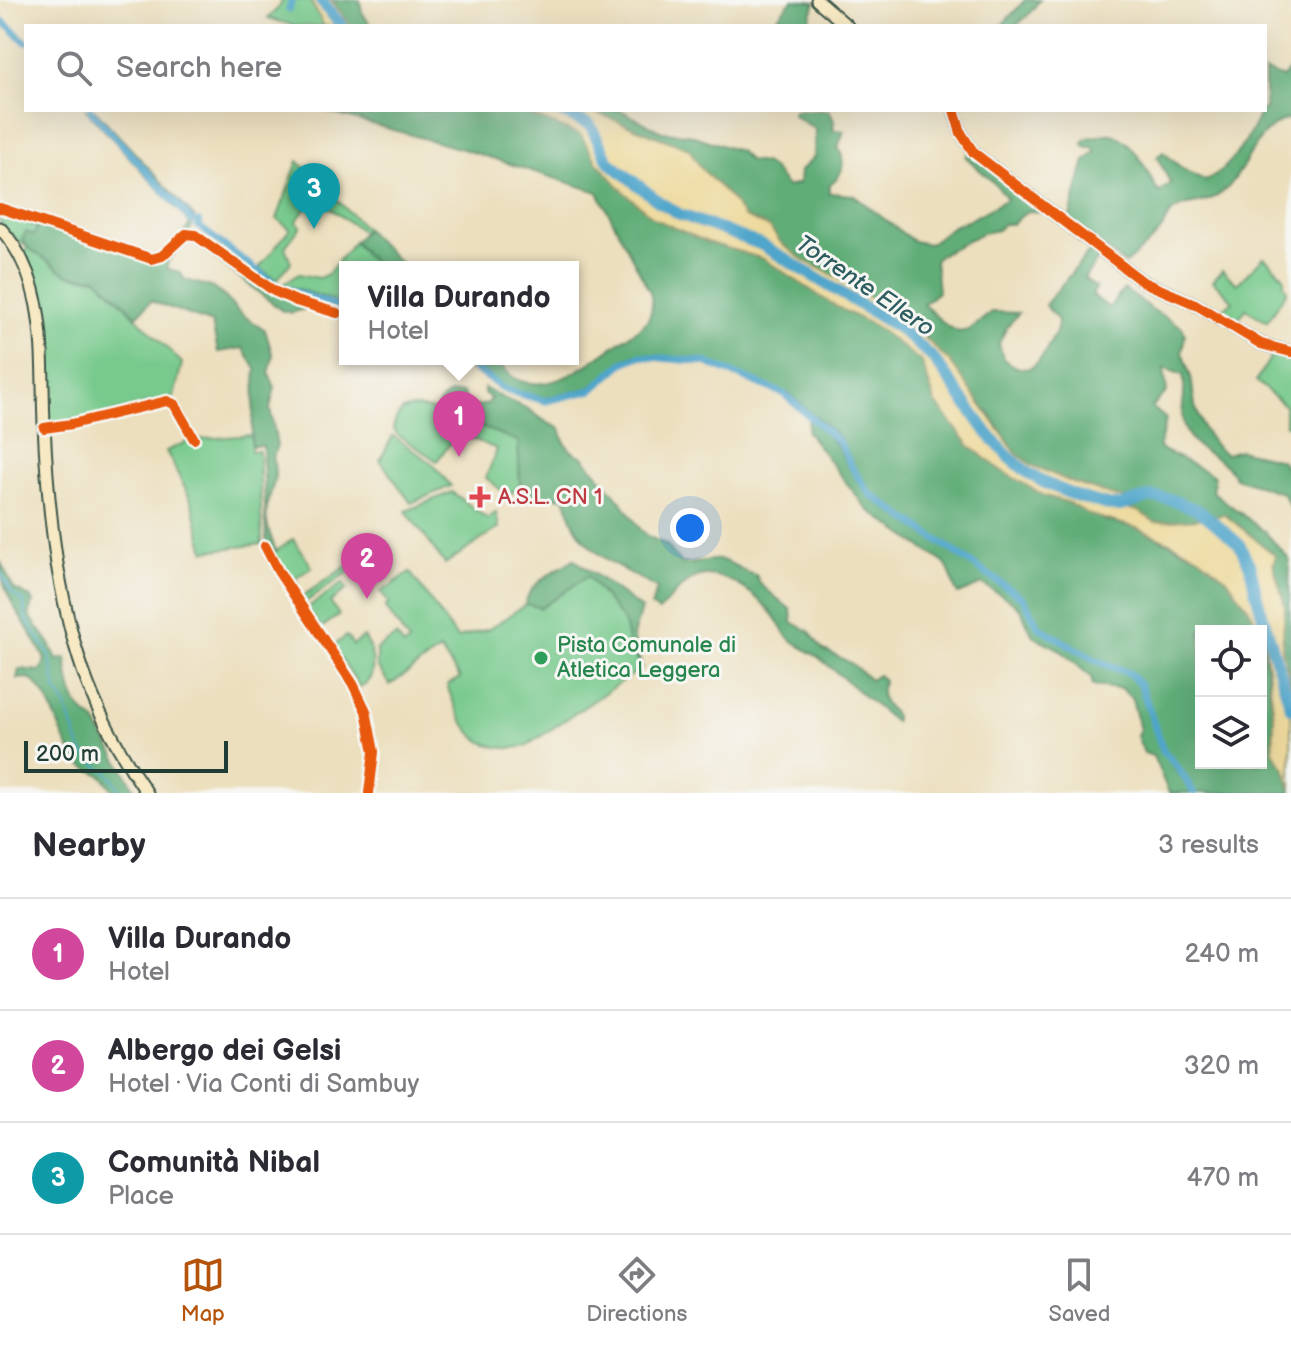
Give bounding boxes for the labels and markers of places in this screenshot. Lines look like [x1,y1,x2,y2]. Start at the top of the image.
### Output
pin: 3 [288,163,340,229]
pin: 1 [433,391,485,457]
place label: A.S.L. CN 1 [498,484,602,511]
marker: A.S.L. CN 1 [469,486,491,508]
pin: 2 [341,533,393,599]
place label: Pista Comunale di Atletica Leggera [557,632,736,684]
marker: Pista Comunale di Atletica Leggera [532,649,550,667]

